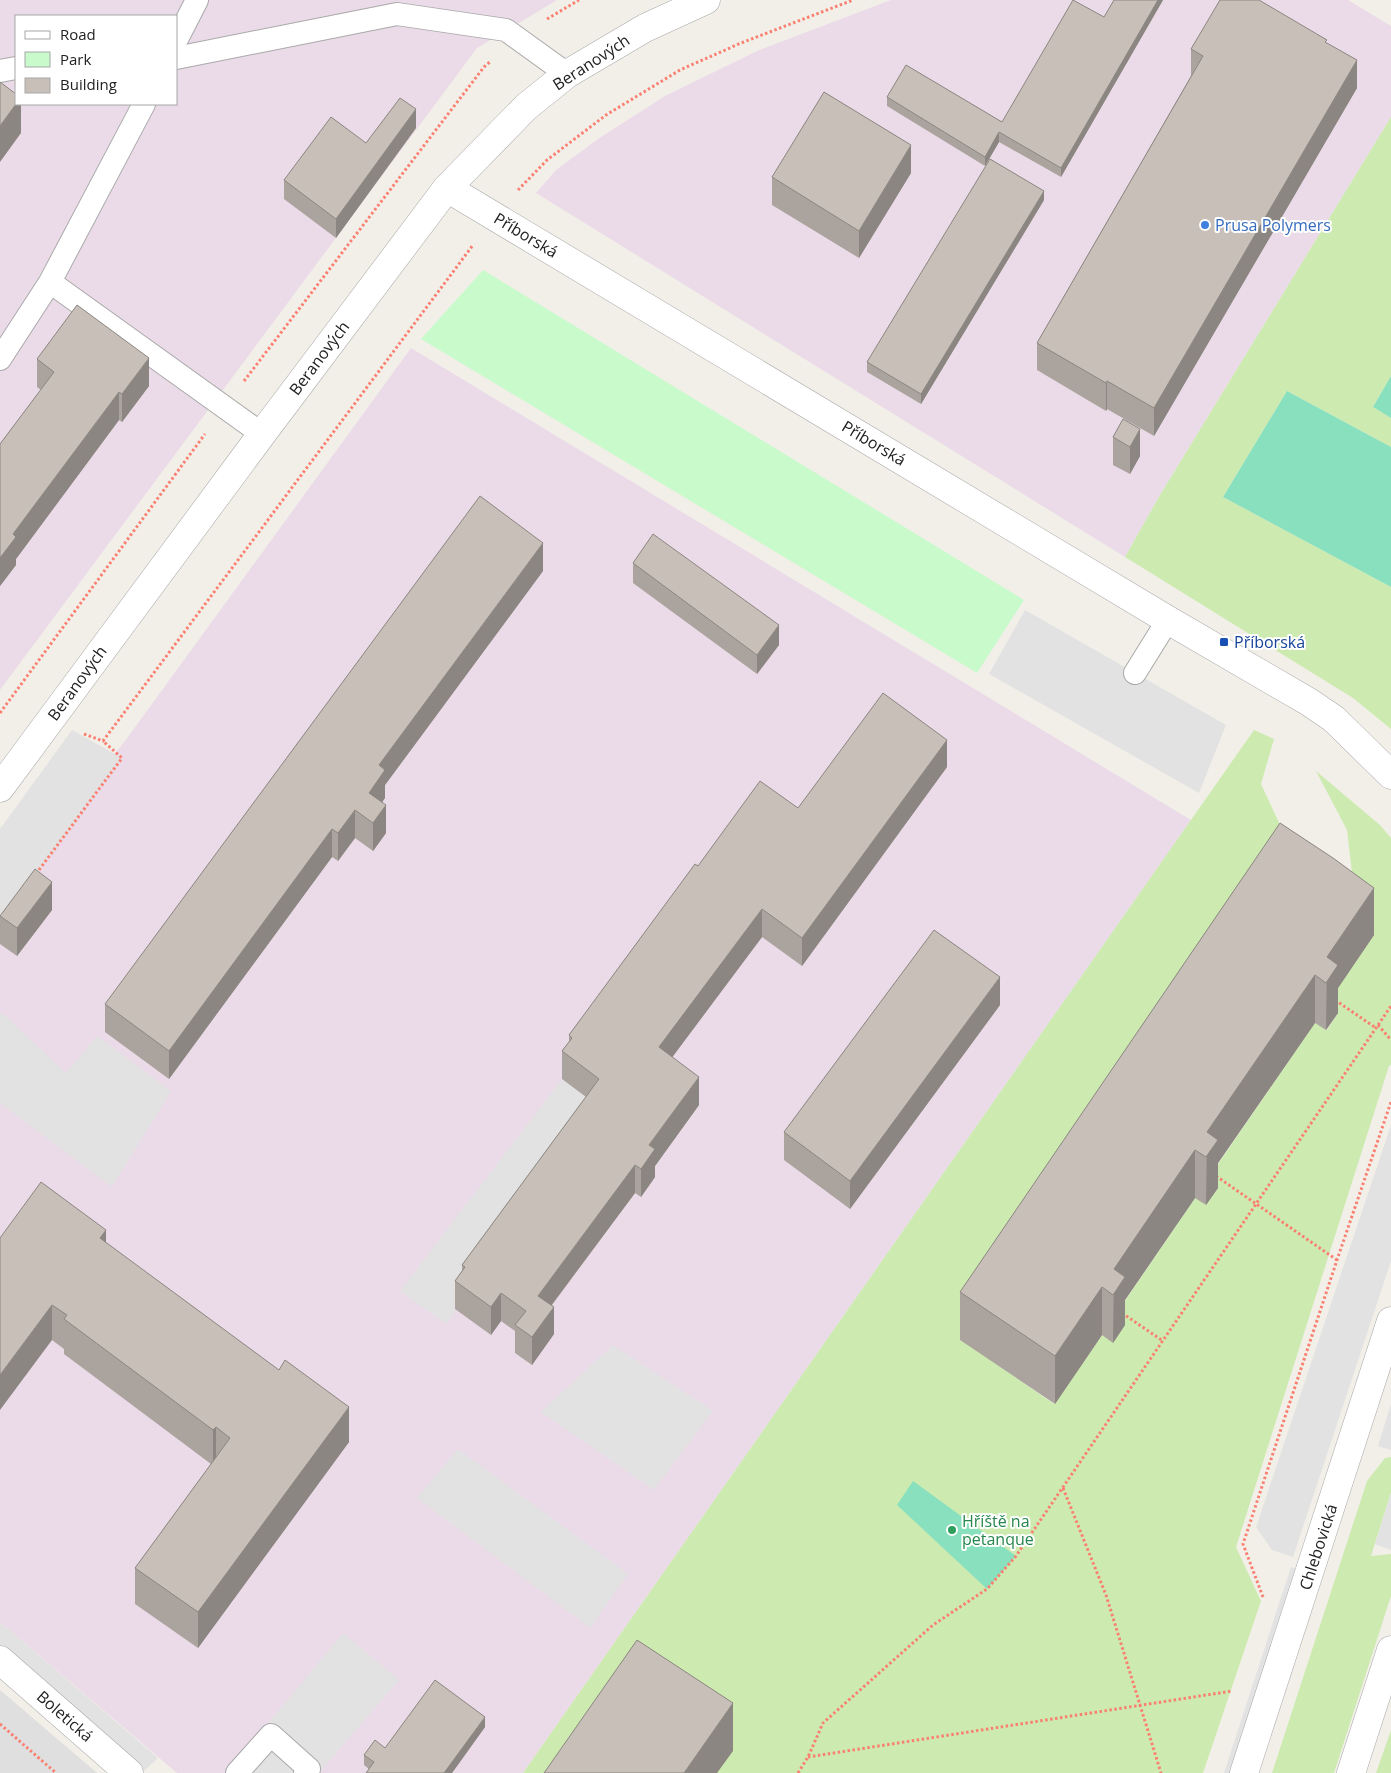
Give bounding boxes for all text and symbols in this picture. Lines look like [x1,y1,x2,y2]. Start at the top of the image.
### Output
legend [15,15,178,105]
text: Road [60,24,96,44]
street label: Beranových [548,29,634,95]
text: Park [60,49,91,69]
text: Building [60,74,117,94]
street label: Příborská [490,207,562,263]
place label: Prusa Polymers [1215,214,1331,236]
marker: Prusa Polymers [1199,219,1211,231]
street label: Beranových [284,316,354,400]
street label: Příborská [838,415,910,471]
place label: Příborská [1234,631,1305,653]
marker: Příborská [1218,636,1230,648]
street label: Beranových [42,641,112,725]
street label: Chlebovická [1294,1501,1342,1593]
place label: Hříště na petanque [962,1510,1034,1550]
marker: Hříště na petanque [946,1524,958,1536]
street label: Boletická [32,1685,98,1747]

